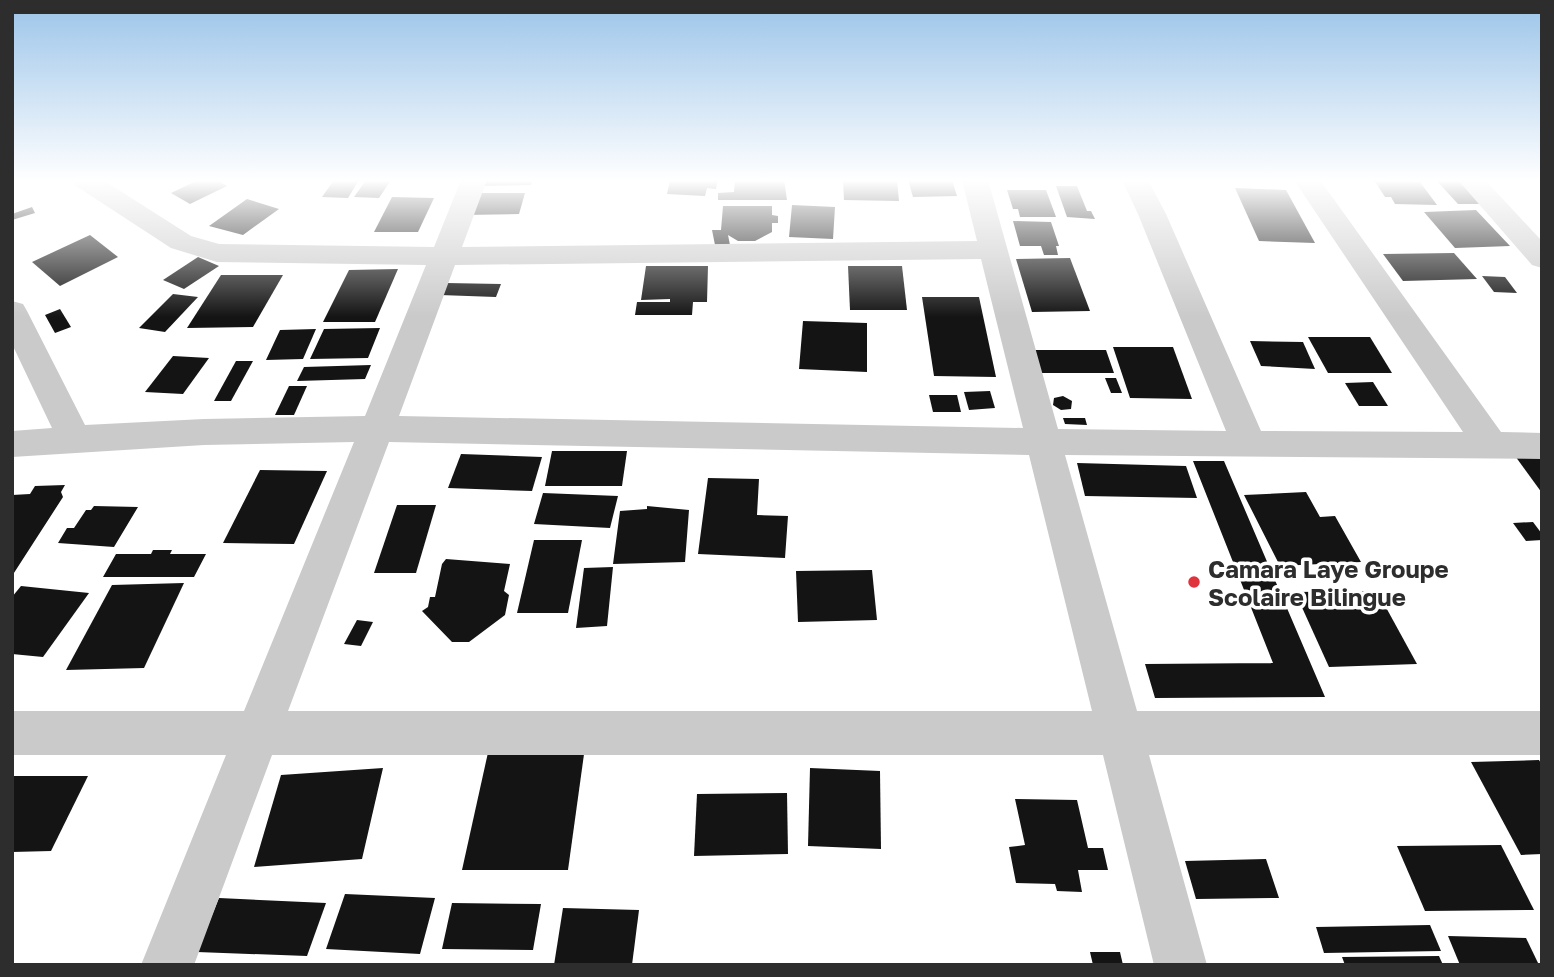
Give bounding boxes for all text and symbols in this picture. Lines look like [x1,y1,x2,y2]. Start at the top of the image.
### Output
place label: Camara Laye Groupe Scolaire Bilingue [1208,554,1449,611]
marker: Camara Laye Groupe Scolaire Bilingue [1186,574,1202,590]

